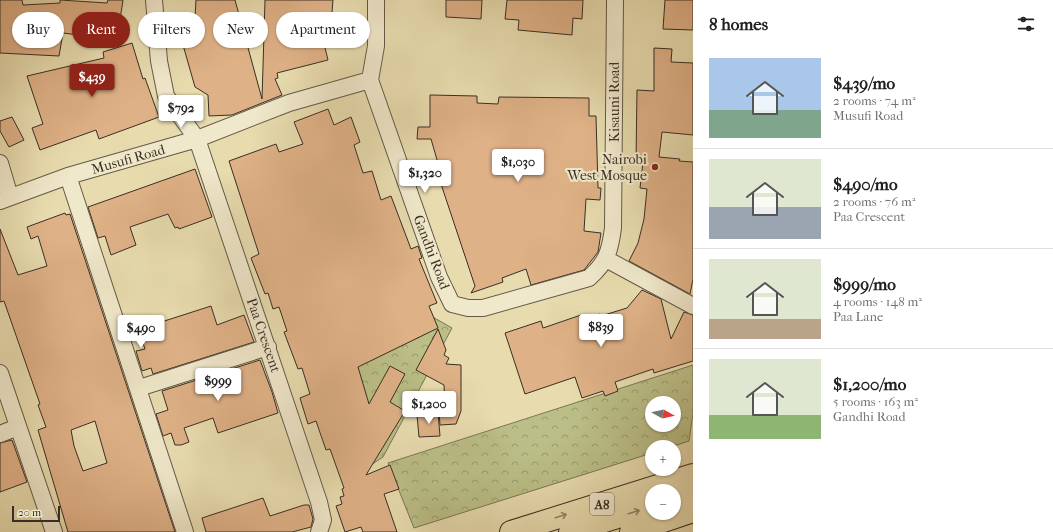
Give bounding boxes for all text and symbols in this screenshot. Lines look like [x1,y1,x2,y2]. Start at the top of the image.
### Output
chip: Buy [12,12,64,48]
chip: Rent [72,12,130,48]
chip: Filters [138,12,205,48]
chip: New [213,12,268,48]
chip: Apartment [276,12,370,48]
icon: filters [1015,13,1037,35]
text: 8 homes [709,14,768,34]
street label: Kisauni Road [606,61,623,142]
pin: $439 [68,64,116,98]
text: $439 [79,69,105,84]
text: $439/mo [833,73,895,93]
icon: home [741,74,789,122]
text: 2 rooms · 74 m² [833,93,916,108]
pin: $792 [157,95,205,129]
text: $792 [168,100,194,115]
text: Musufi Road [833,108,903,123]
street label: Musufi Road [89,141,167,178]
pin: $1,030 [485,149,551,183]
place label: Nairobi West Mosque [566,151,647,184]
text: $1,030 [501,154,535,169]
pin: $1,320 [392,160,458,194]
marker: Nairobi West Mosque [650,162,660,172]
text: $1,320 [408,165,442,180]
text: $490/mo [833,174,898,194]
icon: home [741,175,789,223]
text: 2 rooms · 76 m² [833,194,915,209]
text: Paa Crescent [833,209,905,224]
street label: Gandhi Road [410,213,454,292]
text: $999/mo [833,274,896,294]
icon: home [741,275,789,323]
text: 4 rooms · 148 m² [833,294,922,309]
street label: Paa Crescent [243,296,284,375]
text: Paa Lane [833,309,883,324]
pin: $839 [577,314,625,348]
pin: $490 [117,315,165,349]
text: $839 [588,319,614,334]
text: $490 [127,320,155,335]
pin: $999 [194,368,242,402]
text: $999 [204,373,232,388]
text: $1,200/mo [833,374,906,394]
icon: home [741,375,789,423]
pin: $1,200 [396,391,462,425]
text: 5 rooms · 163 m² [833,394,918,409]
text: $1,200 [411,396,447,411]
north arrow [645,396,681,432]
map controls [645,396,681,520]
text: Gandhi Road [833,409,906,424]
button: + [645,440,681,476]
button: − [645,484,681,520]
road number: A8 [590,493,614,515]
scale bar [12,504,60,523]
text: 20 m [18,506,41,519]
one-way arrow [628,508,641,515]
one-way arrow [555,512,568,519]

